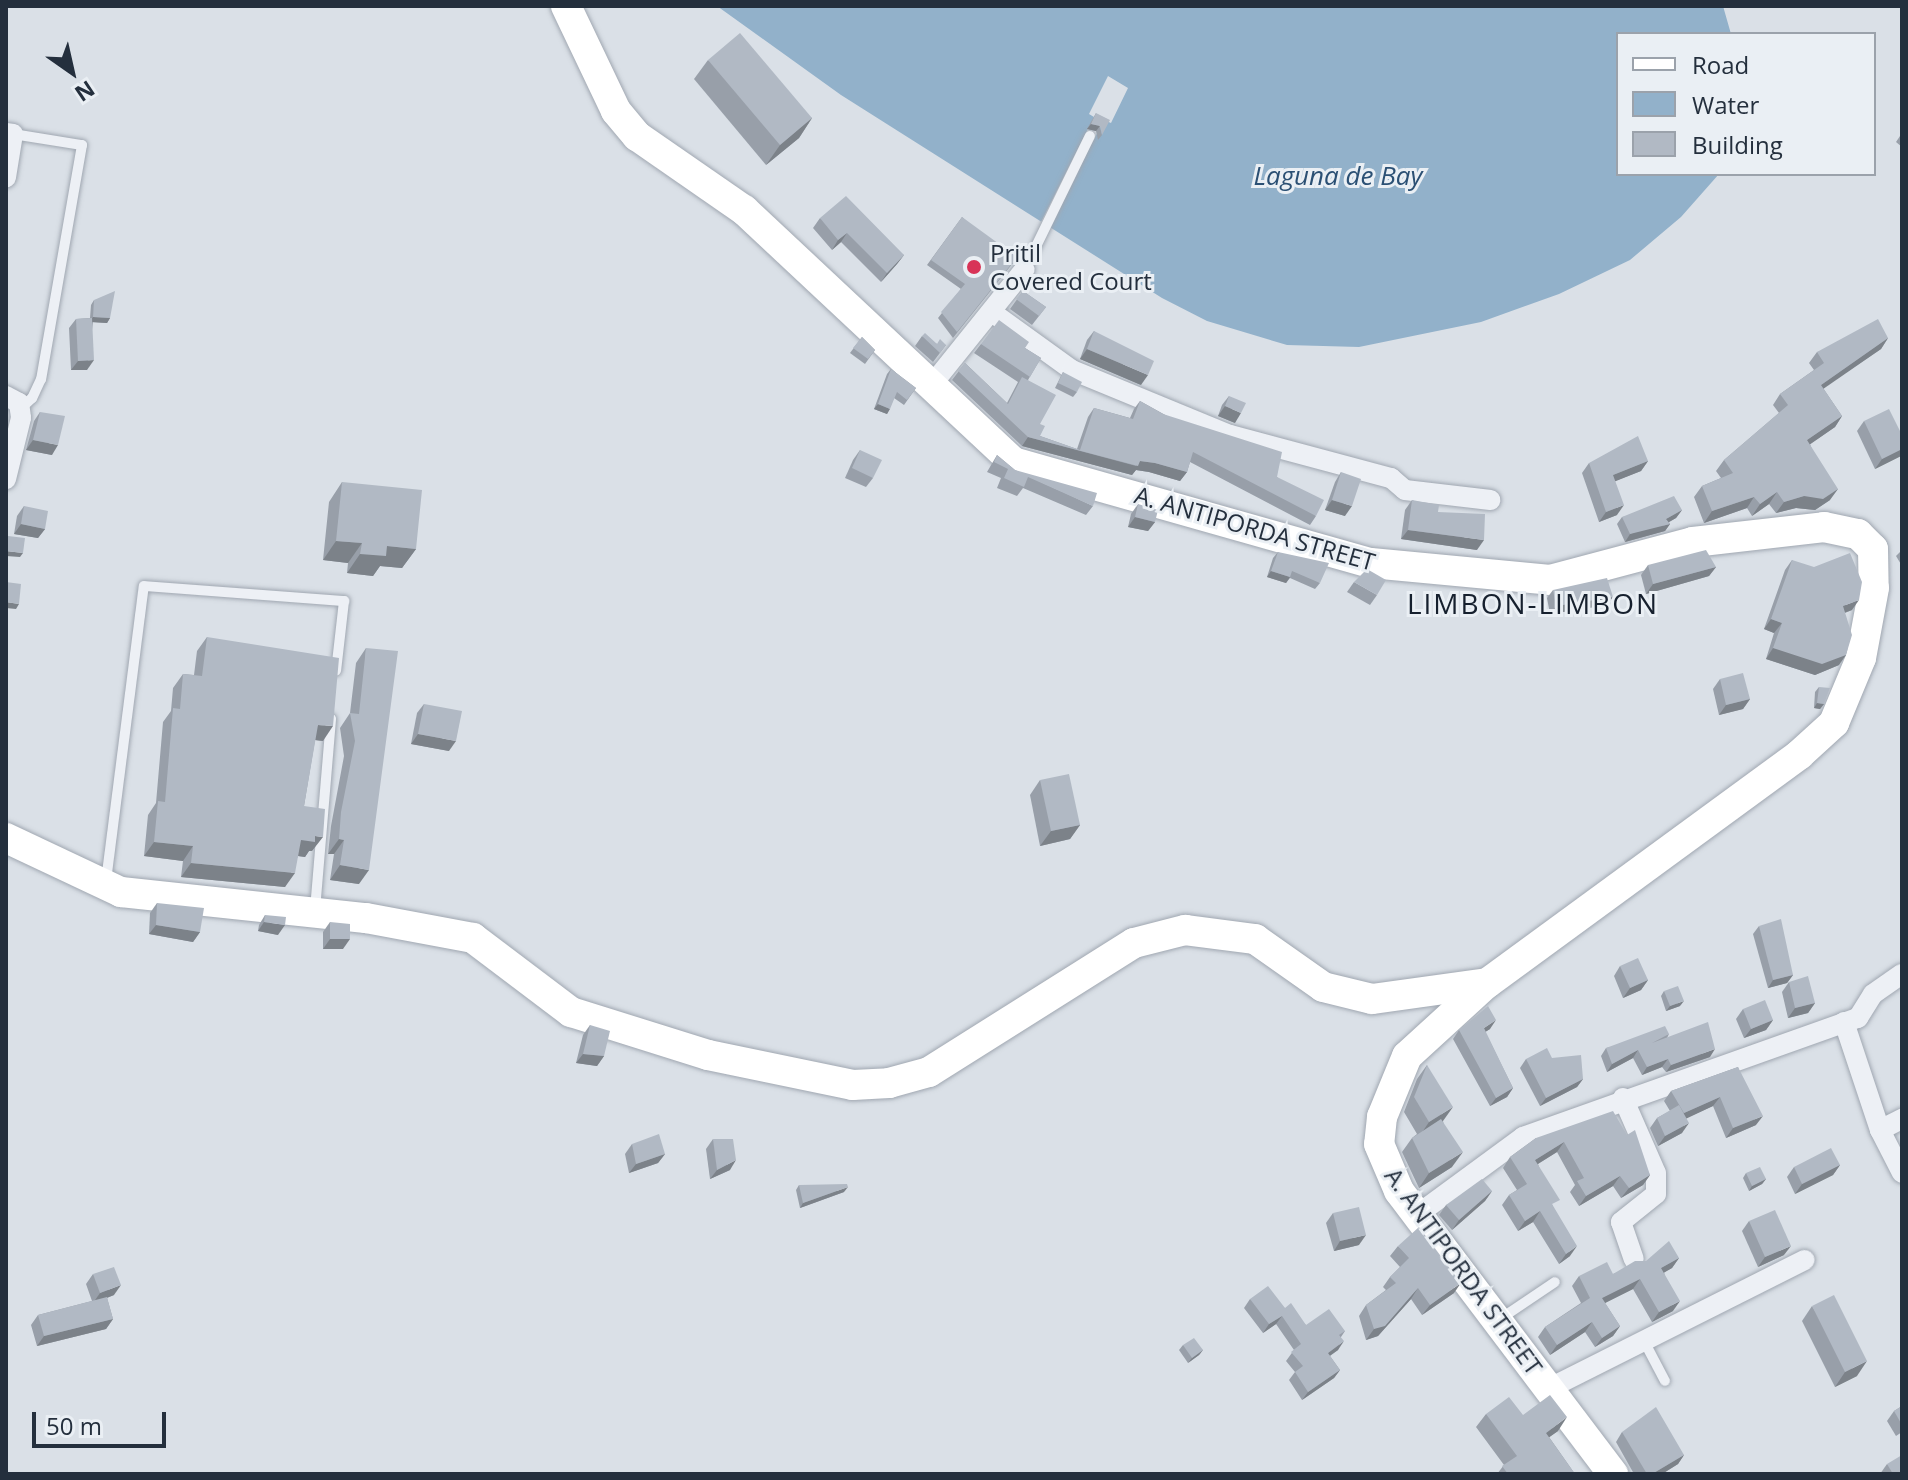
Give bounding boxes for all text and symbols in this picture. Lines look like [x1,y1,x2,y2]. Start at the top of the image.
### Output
north arrow [32,32,112,112]
legend [1616,32,1876,176]
text: Road [1692,48,1749,81]
text: N [70,74,101,109]
text: Water [1692,88,1759,121]
text: Building [1692,128,1783,161]
water label: Laguna de Bay [1253,160,1423,192]
place label: Pritil Covered Court [990,239,1152,295]
marker: Pritil Covered Court [965,258,983,276]
street label: A. ANTIPORDA STREET [1131,480,1379,576]
district label: LIMBON-LIMBON [1407,586,1659,620]
street label: A. ANTIPORDA STREET [1379,1162,1549,1380]
scale bar [36,1396,170,1446]
text: 50 m [46,1409,102,1442]

